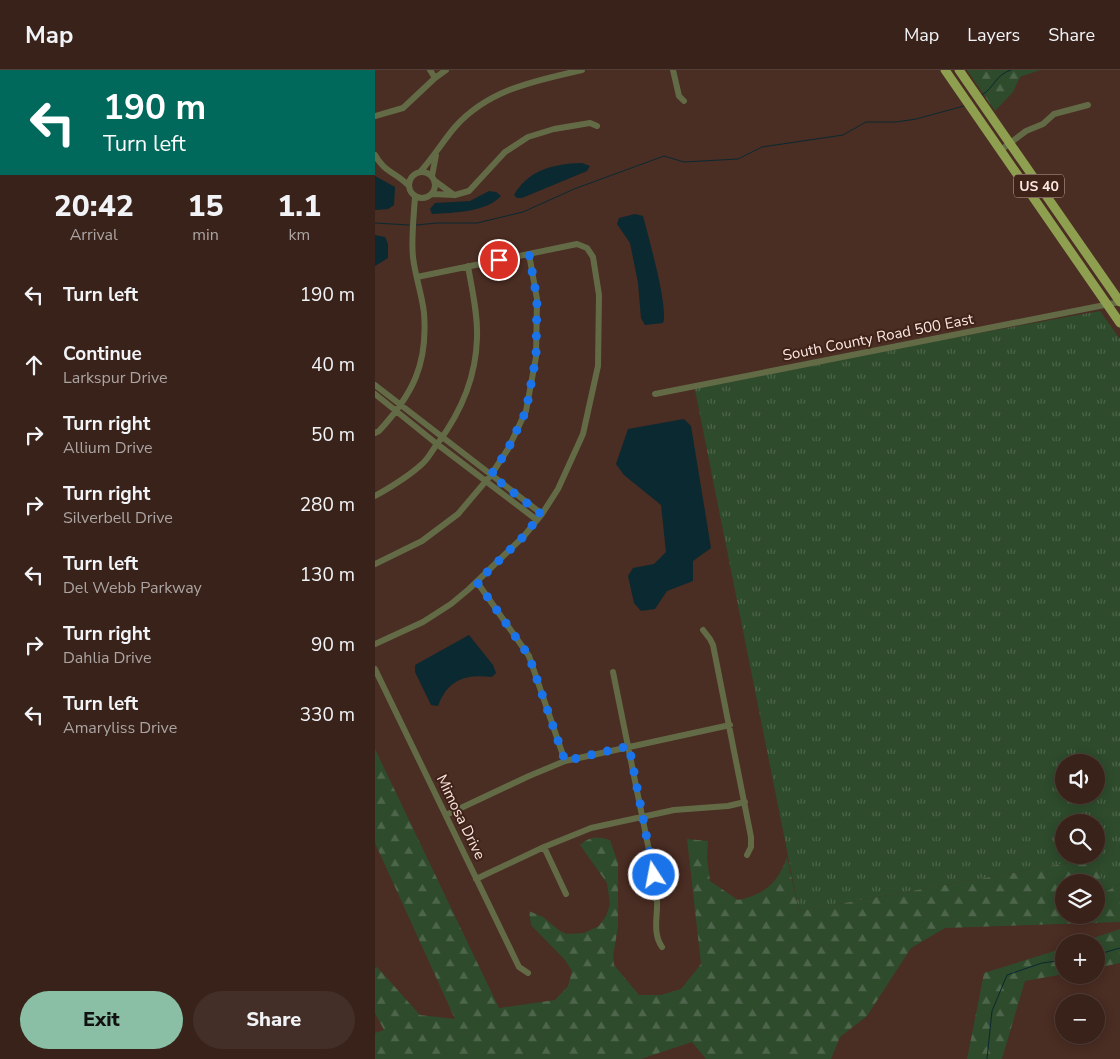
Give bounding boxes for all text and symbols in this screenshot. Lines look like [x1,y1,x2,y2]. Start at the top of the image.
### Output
text: Map [25,19,73,51]
text: Map [904,23,939,47]
text: Layers [967,23,1020,47]
text: Share [1048,23,1095,47]
text: 190 m [103,84,206,131]
icon: left [20,90,85,155]
text: Turn left [103,129,186,159]
road number: US 40 [1014,174,1064,198]
text: 20:42 [54,186,134,227]
text: 15 [188,186,224,227]
text: 1.1 [277,186,321,227]
text: Arrival [70,224,118,246]
text: min [192,224,219,246]
text: km [288,224,310,246]
pin [478,239,520,281]
icon: arrive [485,246,513,274]
icon: left [20,281,48,309]
text: Turn left [63,282,138,308]
text: 190 m [300,282,355,308]
street label: South County Road 500 East [781,309,976,365]
text: Continue [63,341,142,367]
icon: ahead [20,351,48,379]
text: 40 m [311,352,355,378]
text: Larkspur Drive [63,367,168,389]
text: Turn right [63,411,150,437]
icon: right [20,421,48,449]
text: 50 m [311,422,355,448]
text: Allium Drive [63,437,153,459]
text: Turn right [63,481,150,507]
icon: right [20,491,48,519]
text: 280 m [300,492,355,518]
text: Silverbell Drive [63,507,173,529]
text: Turn left [63,551,138,577]
icon: left [20,561,48,589]
text: 130 m [300,562,355,588]
text: Del Webb Parkway [63,577,202,599]
text: Turn right [63,621,150,647]
icon: right [20,631,48,659]
text: 90 m [311,632,355,658]
text: Dahlia Drive [63,647,151,669]
text: Turn left [63,691,138,717]
icon: left [20,701,48,729]
text: 330 m [300,702,355,728]
text: Amaryliss Drive [63,717,177,739]
map controls [1055,754,1105,1044]
button: sound [1055,754,1105,804]
street label: Mimosa Drive [432,771,490,863]
button: search [1055,814,1105,864]
position arrow [627,848,679,900]
button: layers [1055,874,1105,924]
button: + [1055,934,1105,984]
button: Exit [20,991,183,1049]
button: Share [193,991,355,1049]
button: − [1055,994,1105,1044]

